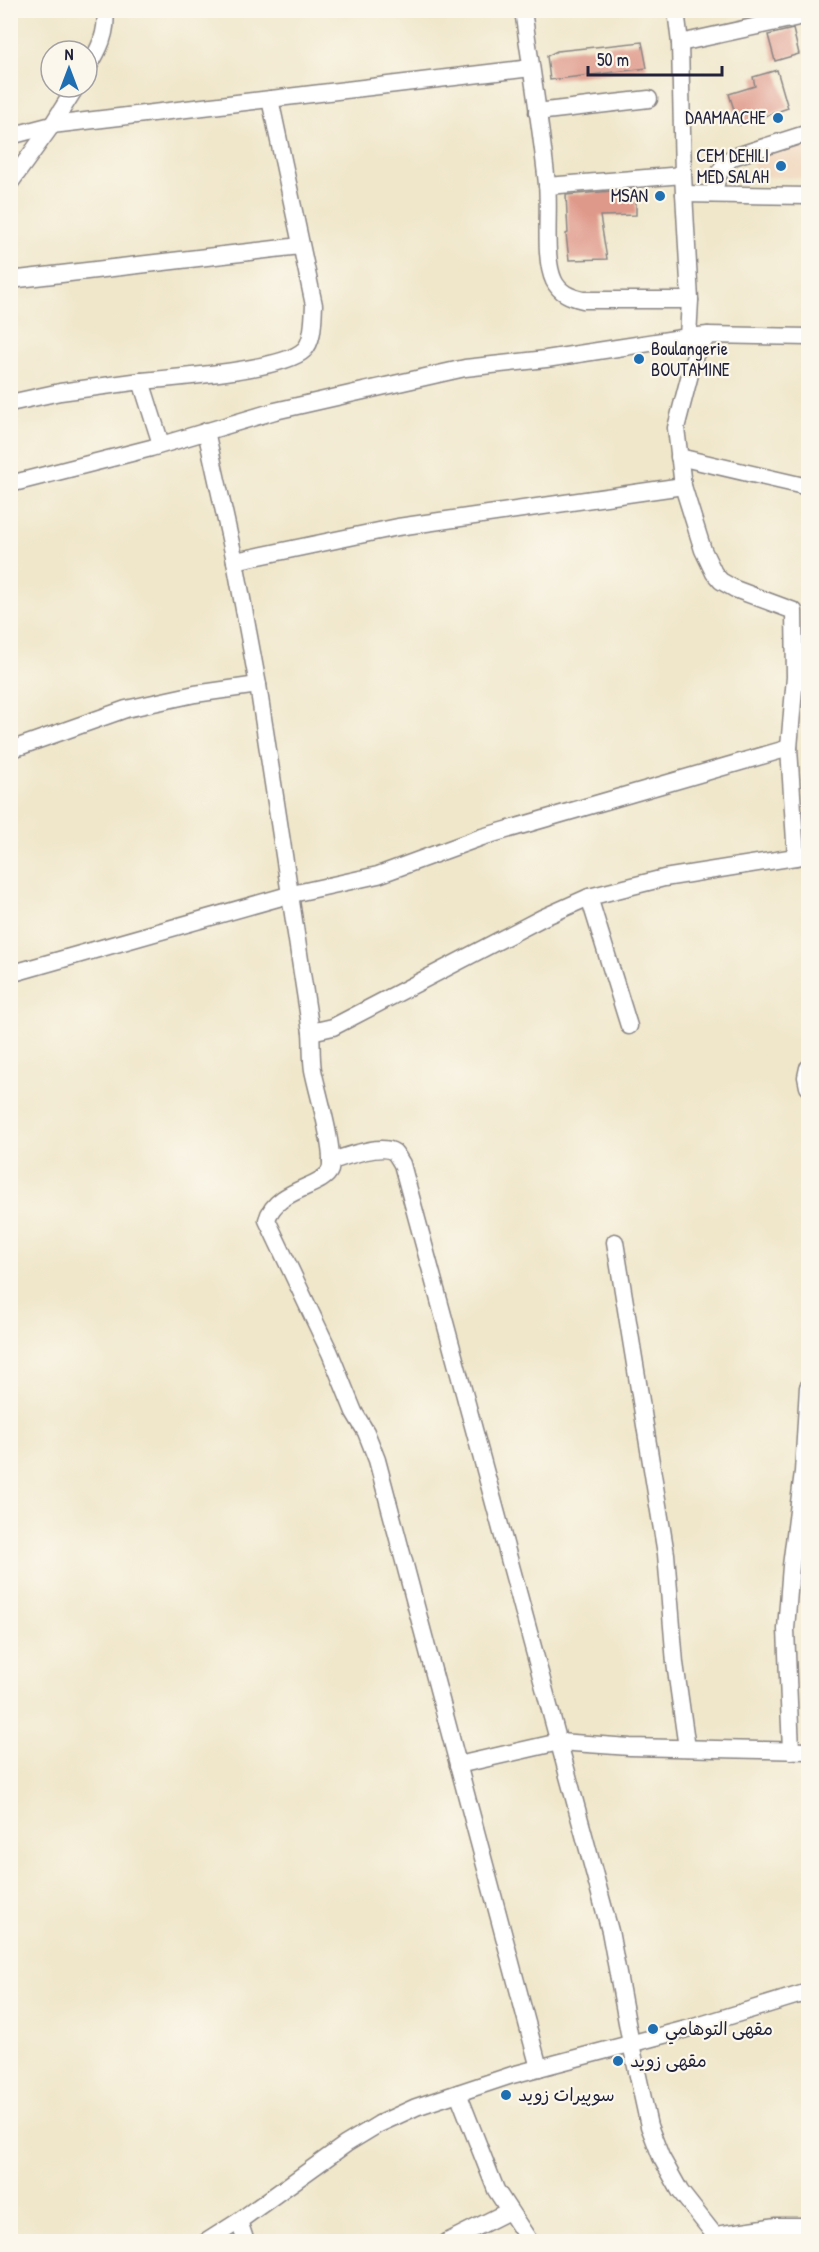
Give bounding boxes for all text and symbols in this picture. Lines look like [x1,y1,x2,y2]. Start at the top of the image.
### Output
north arrow [39,39,99,99]
scale bar [588,39,722,77]
text: N [65,43,74,65]
text: 50 m [597,47,629,72]
place label: DAAMAACHE [685,105,766,130]
marker: DAAMAACHE [771,111,785,125]
place label: CEM DEHILI MED SALAH [696,143,769,189]
marker: CEM DEHILI MED SALAH [774,159,788,173]
place label: MSAN [611,183,648,208]
marker: MSAN [653,189,667,203]
place label: Boulangerie BOUTAMINE [651,336,730,382]
marker: Boulangerie BOUTAMINE [632,352,646,366]
place label: مقهى التوهامي [665,2016,773,2045]
marker: مقهى التوهامي [646,2022,660,2036]
place label: مقهى زويد [630,2048,707,2073]
marker: مقهى زويد [611,2054,625,2068]
place label: سوپيرات زويد [518,2082,615,2107]
marker: سوپيرات زويد [499,2088,513,2102]

